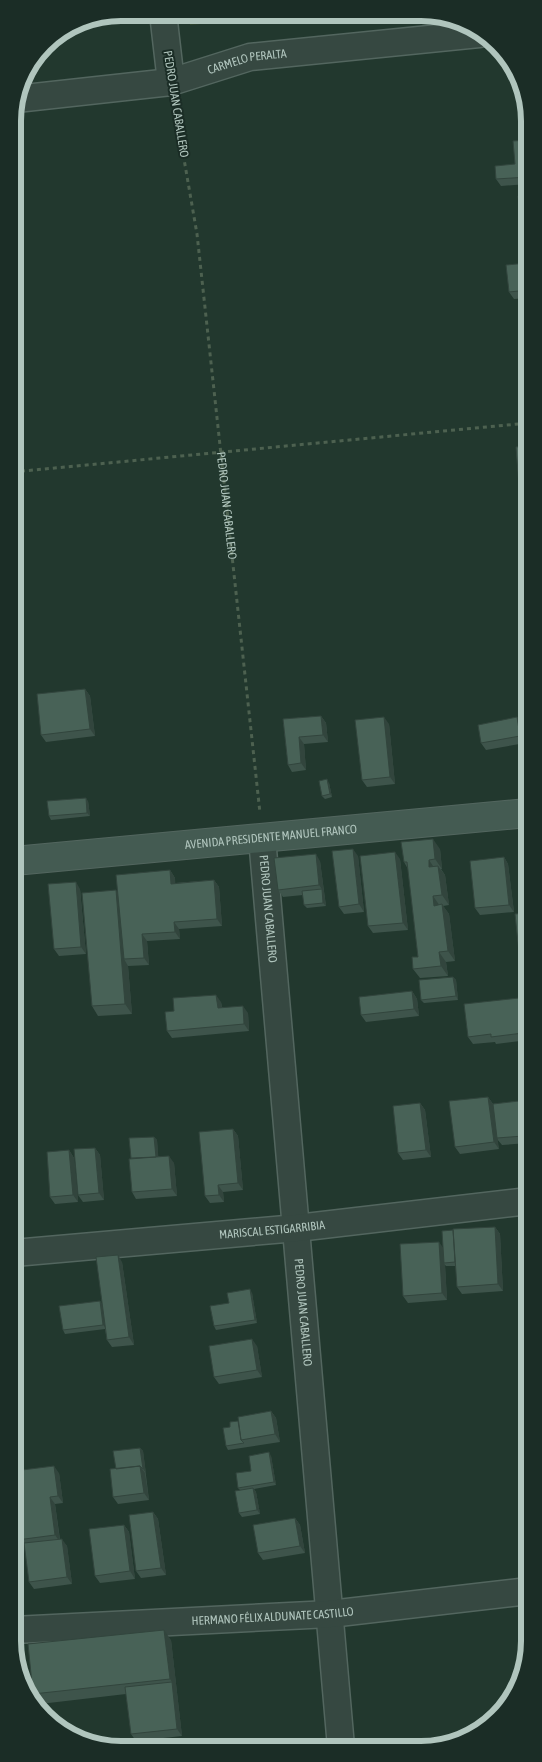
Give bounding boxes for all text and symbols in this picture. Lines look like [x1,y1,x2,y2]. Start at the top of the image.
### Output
street label: CARMELO PERALTA [206,46,287,77]
street label: PEDRO JUAN CABALLERO [161,50,191,158]
street label: PEDRO JUAN CABALLERO [214,451,239,560]
street label: AVENIDA PRESIDENTE MANUEL FRANCO [184,822,358,852]
street label: PEDRO JUAN CABALLERO [256,854,280,963]
street label: MARISCAL ESTIGARRIBIA [218,1218,326,1242]
street label: PEDRO JUAN CABALLERO [292,1258,315,1367]
street label: HERMANO FÉLIX ALDUNATE CASTILLO [191,1604,354,1628]

